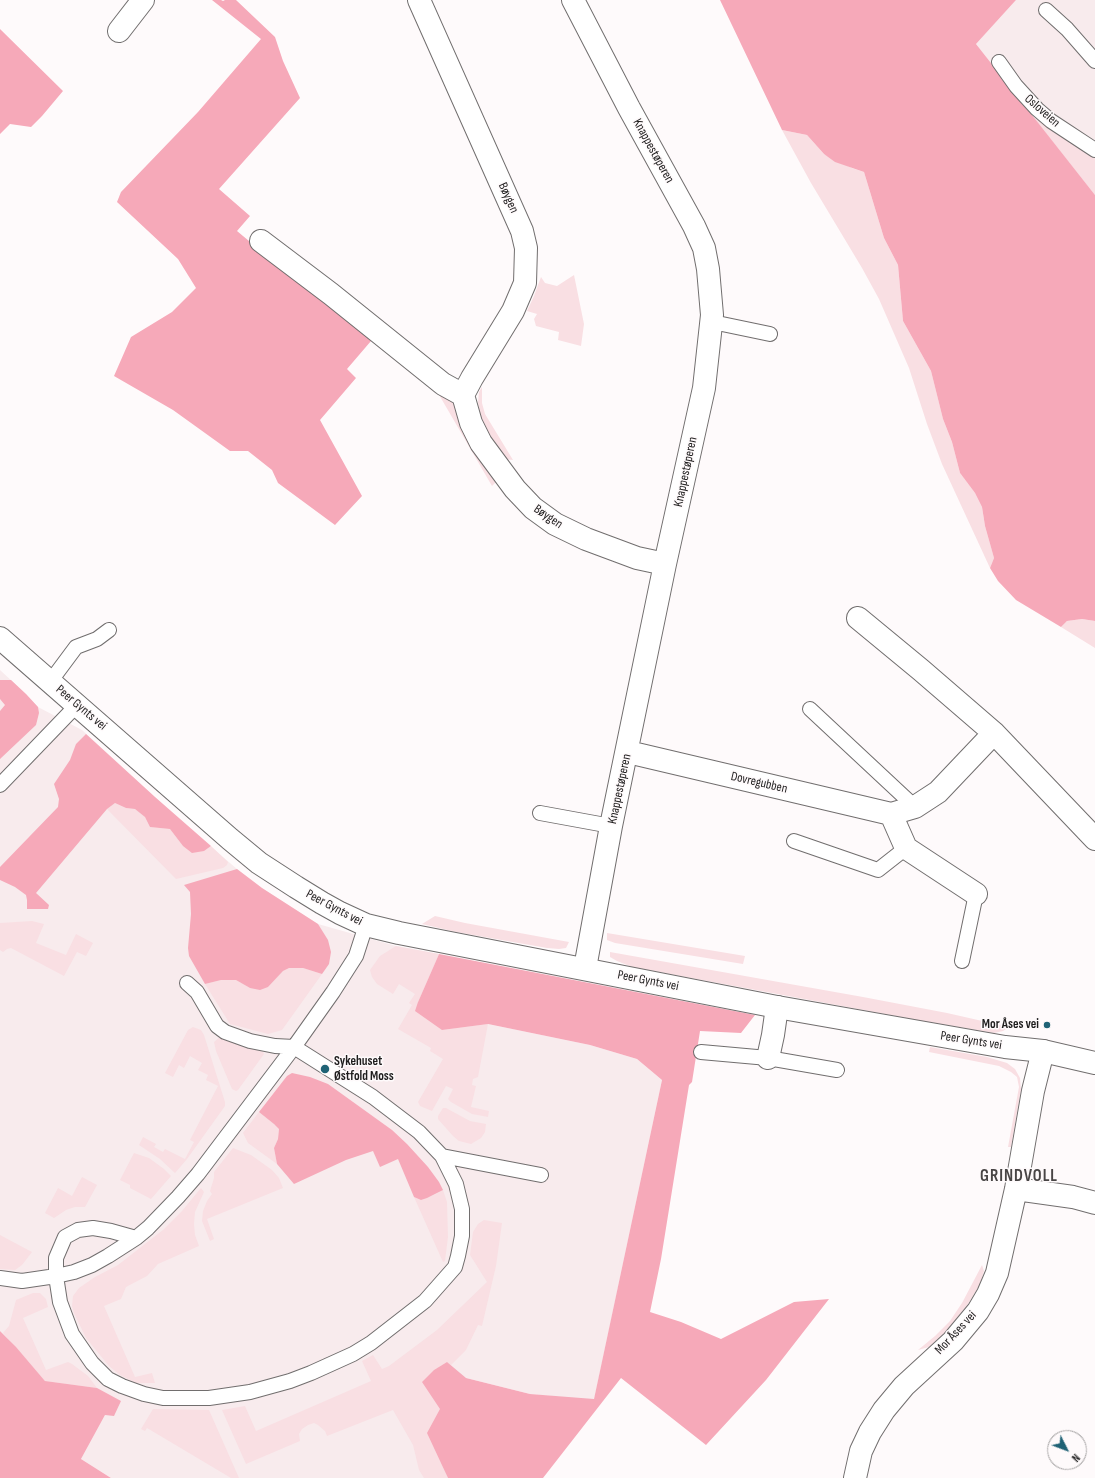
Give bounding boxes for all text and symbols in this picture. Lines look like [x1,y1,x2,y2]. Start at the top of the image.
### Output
street label: Osloveien [1021,91,1063,131]
street label: Knappestøperen [629,116,677,186]
street label: Bøygen [494,180,522,216]
street label: Knappestøperen [671,436,701,508]
street label: Bøygen [531,502,565,532]
street label: Peer Gynts vei [52,682,110,734]
street label: Knappestøperen [605,753,635,825]
street label: Dovregubben [729,769,789,797]
street label: Peer Gynts vei [303,887,365,929]
street label: Peer Gynts vei [616,967,680,995]
place label: Mor Åses vei [982,1017,1039,1033]
marker: Mor Åses vei [1042,1020,1052,1030]
street label: Peer Gynts vei [939,1028,1003,1054]
place label: Sykehuset Østfold Moss [334,1054,394,1085]
marker: Sykehuset Østfold Moss [319,1063,331,1075]
district label: GRINDVOLL [980,1167,1058,1187]
street label: Mor Åses vei [932,1308,980,1358]
north arrow [1047,1430,1087,1470]
text: N [1069,1451,1082,1464]

